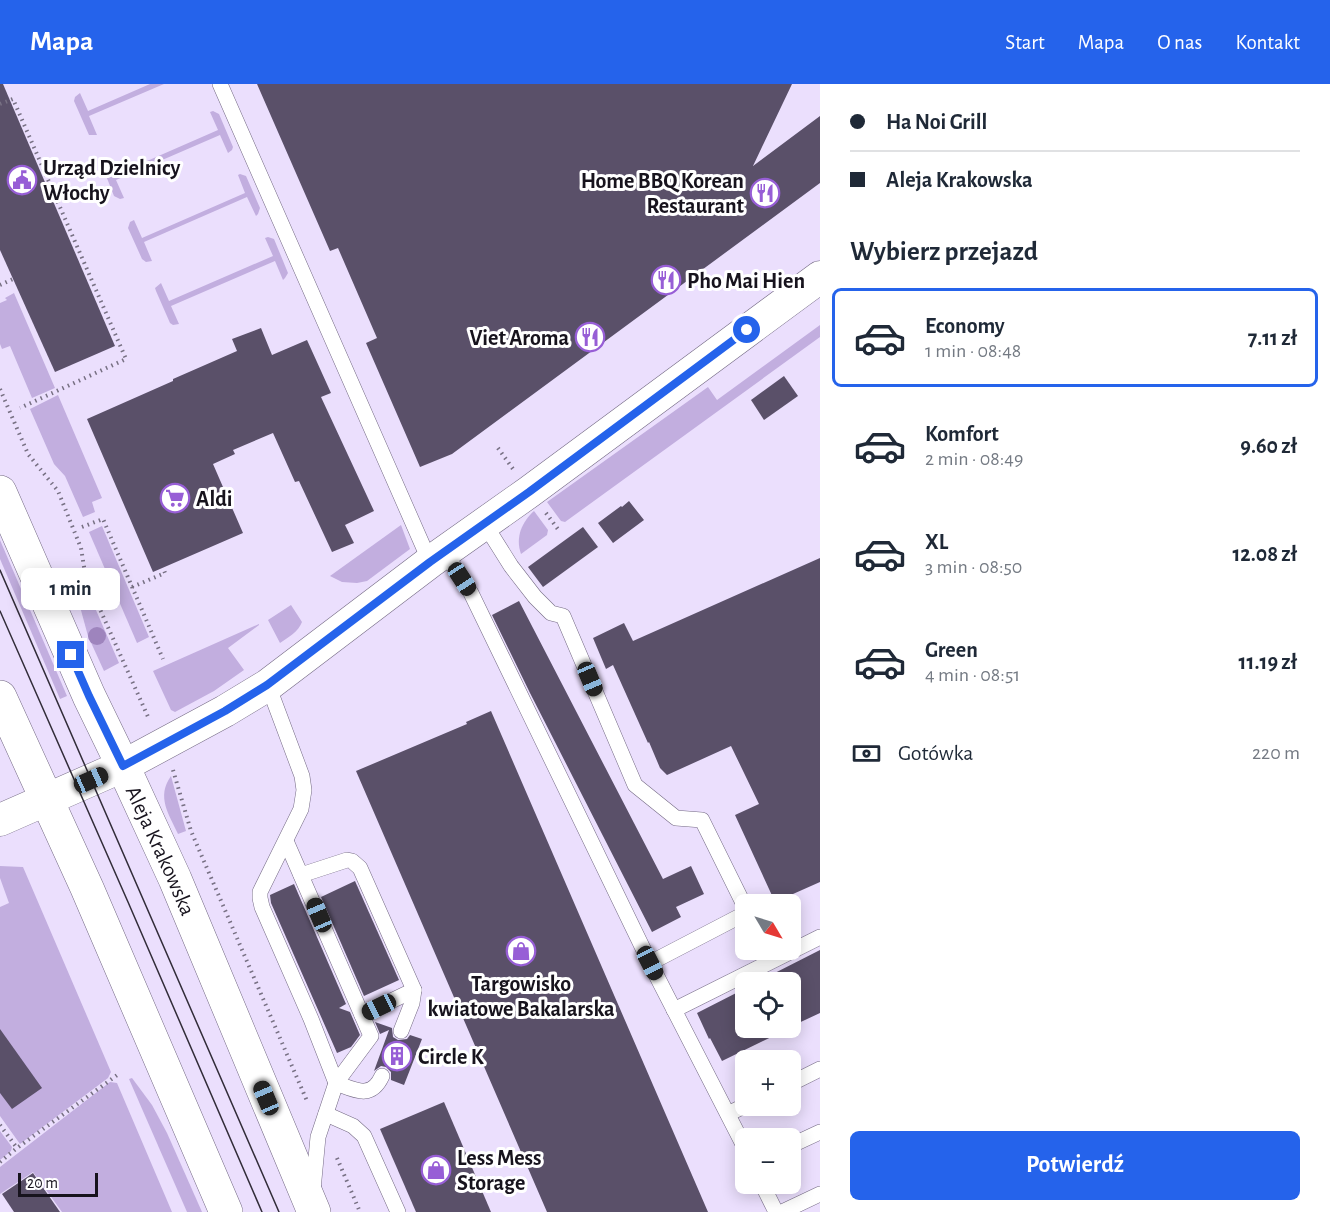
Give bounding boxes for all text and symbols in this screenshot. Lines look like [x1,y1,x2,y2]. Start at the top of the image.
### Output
text: Mapa [30,28,93,56]
text: Start [1005,32,1045,53]
text: Mapa [1078,32,1124,53]
text: O nas [1157,32,1202,53]
text: Kontakt [1235,32,1300,53]
text: Ha Noi Grill [886,111,987,133]
place label: Urząd Dzielnicy Włochy [43,157,181,205]
public building icon: Urząd Dzielnicy Włochy [6,164,38,196]
text: Aleja Krakowska [886,169,1033,191]
place label: Home BBQ Korean Restaurant [581,170,745,217]
restaurant icon: Home BBQ Korean Restaurant [749,177,781,209]
text: Wybierz przejazd [850,238,1038,265]
restaurant icon: Pho Mai Hien [650,264,682,296]
place label: Pho Mai Hien [687,270,805,292]
icon: car [853,311,907,365]
text: Economy [925,315,1005,337]
route start [733,316,760,343]
restaurant icon: Viet Aroma [574,321,606,353]
place label: Viet Aroma [469,327,569,349]
text: 7.11 zł [1248,327,1297,349]
text: 1 min · 08:48 [925,341,1021,361]
icon: car [853,419,907,473]
text: Komfort [925,423,999,445]
text: 9.60 zł [1240,435,1297,457]
text: 2 min · 08:49 [925,449,1023,469]
supermarket icon: Aldi [159,482,191,514]
place label: Aldi [196,488,233,510]
icon: car [853,527,907,581]
text: XL [925,531,948,553]
text: 12.08 zł [1232,543,1297,565]
text: 3 min · 08:50 [925,557,1022,577]
car [445,559,479,599]
callout: 1 min [22,568,121,610]
text: 1 min [49,579,92,599]
icon: car [853,635,907,689]
text: Green [925,639,978,661]
route end [57,641,84,668]
text: 11.19 zł [1239,651,1297,673]
car [575,659,605,699]
text: 4 min · 08:51 [925,665,1020,685]
icon: cash [850,737,883,770]
text: Gotówka [898,742,973,764]
text: 220 m [1252,743,1300,763]
car [71,764,111,796]
street label: Aleja Krakowska [122,782,199,919]
north arrow [735,894,801,960]
map controls [735,894,801,1194]
car [304,895,334,935]
shop icon: Targowisko kwiatowe Bakalarska [505,935,537,967]
car [634,943,666,983]
button: locate [735,972,801,1038]
place label: Targowisko kwiatowe Bakalarska [427,973,615,1020]
car [359,991,399,1023]
building icon: Circle K [381,1040,413,1072]
place label: Circle K [418,1046,485,1068]
button: + [735,1050,801,1116]
car [251,1078,281,1118]
button: − [735,1128,801,1194]
button: Potwierdź [850,1131,1300,1200]
place label: Less Mess Storage [457,1147,541,1194]
shop icon: Less Mess Storage [420,1154,452,1186]
scale bar [18,1170,98,1198]
text: 20 m [27,1175,58,1191]

